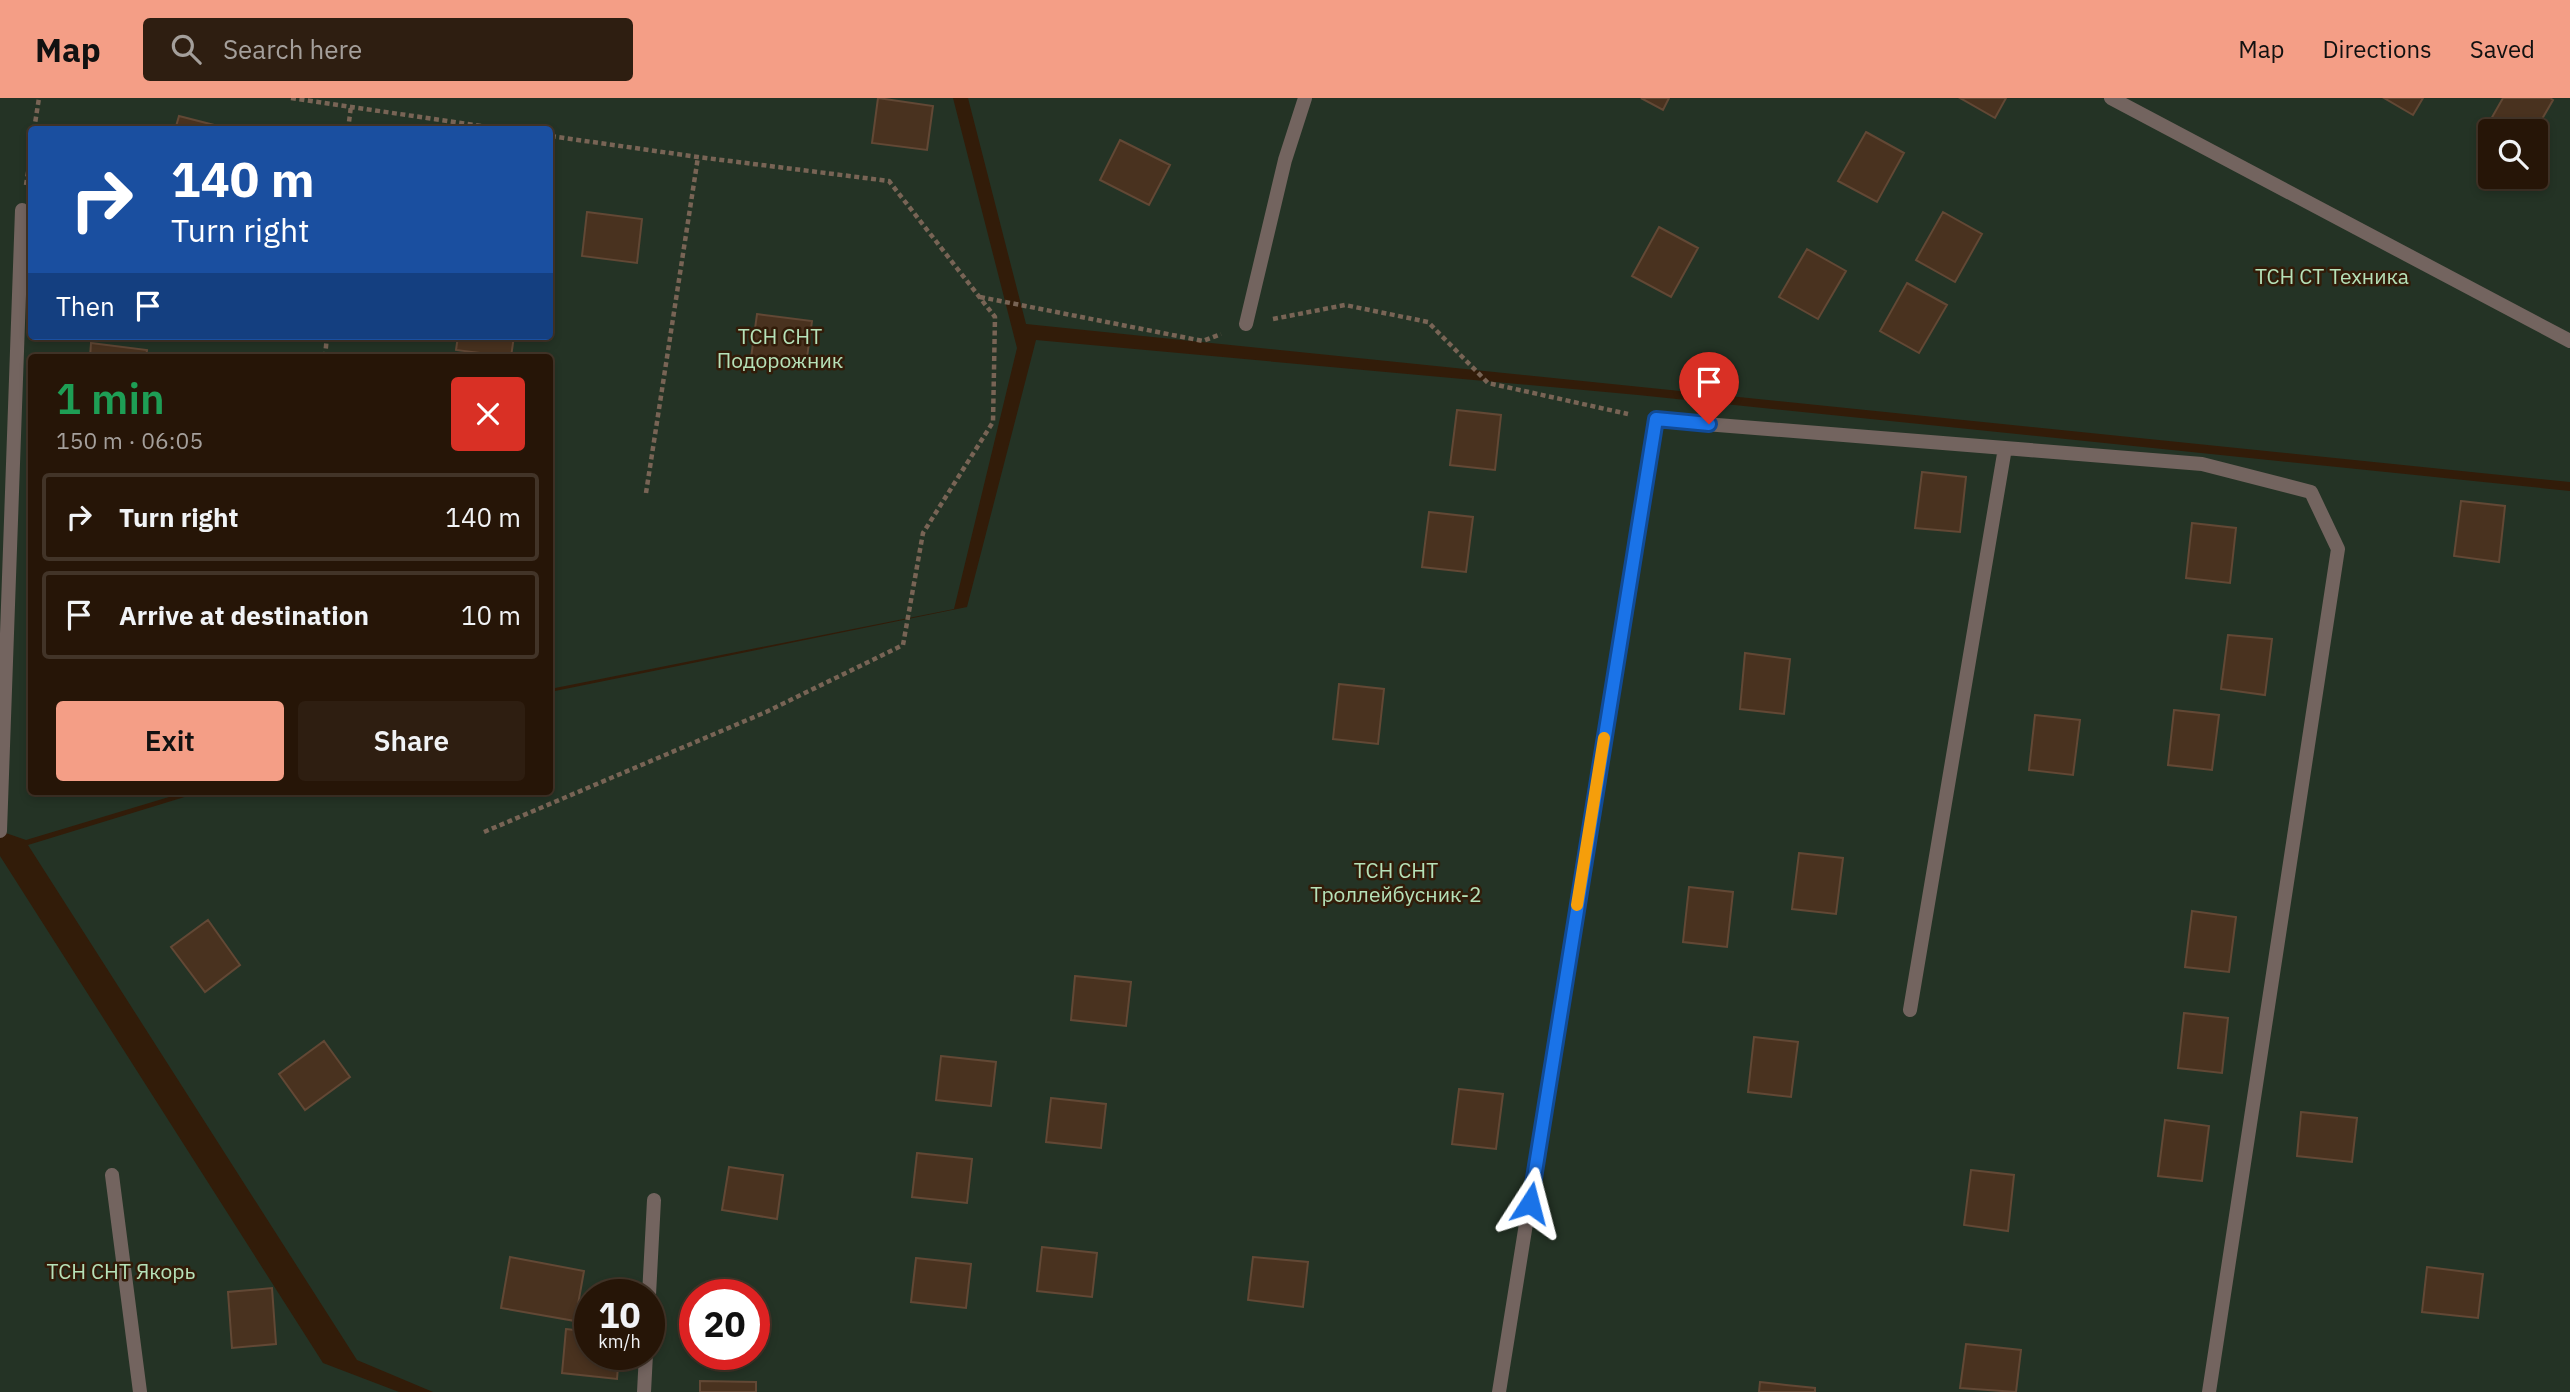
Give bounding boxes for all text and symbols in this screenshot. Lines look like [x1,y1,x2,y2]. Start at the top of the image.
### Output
search box [143,18,633,81]
text: Map [35,28,101,71]
icon: search [167,30,205,68]
text: Search here [223,32,362,66]
text: Map [2238,33,2284,65]
text: Directions [2322,33,2432,65]
text: Saved [2470,33,2535,65]
map controls [2478,119,2548,189]
button: search [2478,119,2548,189]
text: 140 m [171,147,315,210]
icon: right [56,154,147,245]
text: Turn right [171,209,309,251]
park label: ТСН СТ Техника [2255,262,2409,290]
icon: arrive [129,287,167,325]
text: Then [56,289,115,323]
park label: ТСН СНТ Подорожник [717,322,843,374]
pin [1679,352,1739,424]
icon: arrive [1690,363,1728,401]
text: 1 min [56,371,165,426]
button: close [451,377,525,451]
text: 150 m · 06:05 [56,425,203,455]
icon: right [60,498,98,536]
text: Turn right [119,500,238,534]
text: 140 m [445,500,521,534]
icon: arrive [60,596,98,634]
text: Arrive at destination [119,598,369,632]
text: 10 m [461,598,521,632]
button: Exit [56,701,284,781]
button: Share [298,701,525,781]
park label: ТСН СНТ Троллейбусник-2 [1310,856,1482,908]
position arrow [1493,1166,1567,1240]
park label: ТСН СНТ Якорь [47,1257,195,1285]
speed limit sign: 20 [679,1279,770,1370]
text: 10 [598,1292,641,1338]
text: km/h [598,1330,641,1353]

